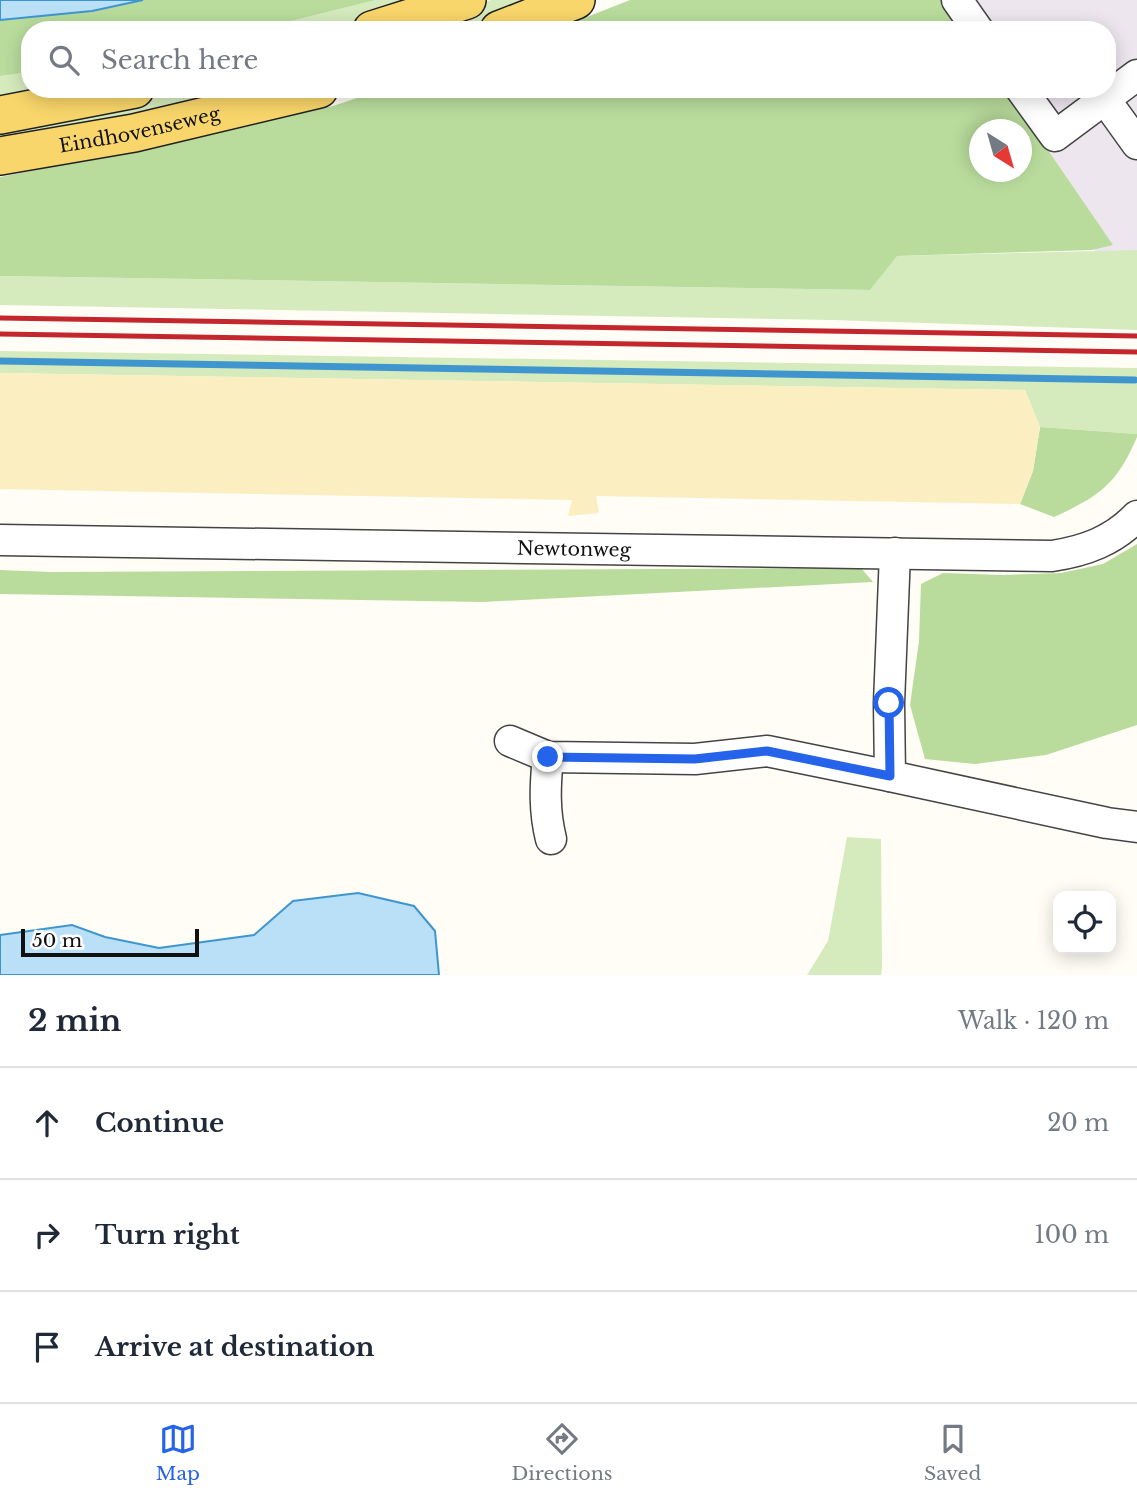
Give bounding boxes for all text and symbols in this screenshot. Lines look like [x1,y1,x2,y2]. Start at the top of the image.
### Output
search box [21,21,1116,98]
icon: search [45,41,83,79]
text: Search here [101,44,258,76]
street label: Eindhovenseweg [57,102,223,158]
north arrow [969,119,1032,182]
street label: Newtonweg [517,537,632,562]
route start [873,687,904,718]
route end [532,741,563,772]
map controls [1053,891,1116,954]
button: locate [1053,891,1116,954]
scale bar [21,926,200,958]
text: 50 m [32,929,82,952]
text: 2 min [28,1002,121,1039]
text: Walk · 120 m [958,1007,1109,1035]
icon: ahead [28,1104,66,1142]
text: Continue [95,1107,224,1139]
text: 20 m [1047,1109,1109,1137]
icon: right [28,1216,66,1254]
text: Turn right [95,1219,240,1251]
text: 100 m [1035,1221,1109,1249]
icon: arrive [28,1328,66,1366]
text: Arrive at destination [95,1331,375,1363]
tab: Map [156,1420,200,1485]
tab: Directions [511,1420,612,1485]
tab: Saved [924,1420,981,1485]

